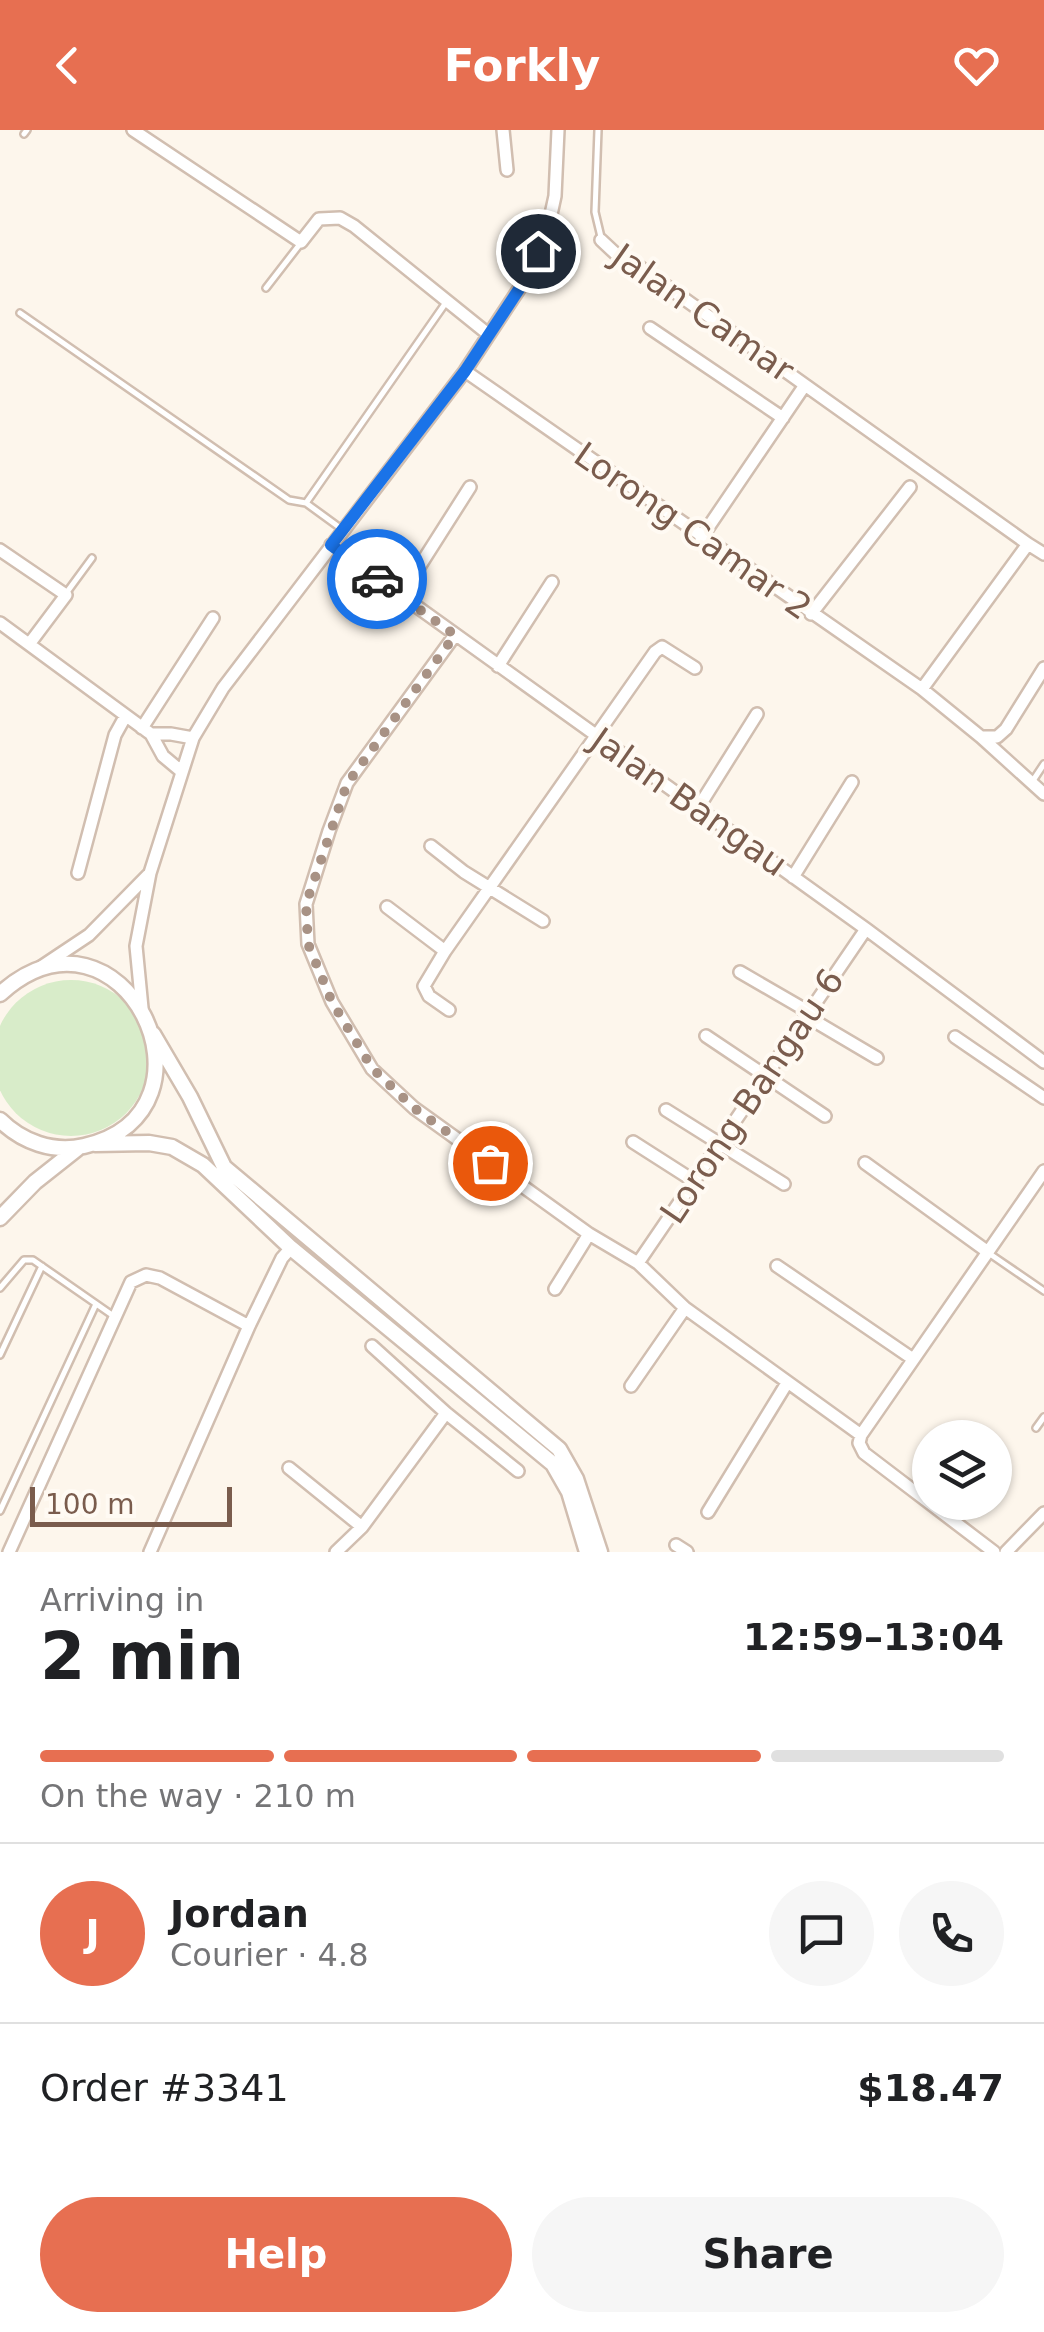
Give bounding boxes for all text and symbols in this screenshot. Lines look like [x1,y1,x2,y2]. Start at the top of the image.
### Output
icon: back [40,38,95,93]
icon: heart [949,38,1004,93]
text: Forkly [444,39,600,92]
pin [496,209,581,294]
icon: home [511,224,566,279]
street label: Jalan Camar [603,235,802,391]
street label: Lorong Camar 2 [567,434,819,628]
courier [327,529,427,629]
icon: car [350,552,405,607]
street label: Jalan Bangau [582,719,795,884]
street label: Lorong Bangau 6 [652,961,852,1231]
pin [448,1121,533,1206]
icon: bag [463,1136,518,1191]
map controls [912,1420,1012,1520]
button: layers [912,1420,1012,1520]
scale bar [30,1482,232,1526]
text: 100 m [45,1488,135,1521]
text: Arriving in [40,1581,204,1619]
text: 12:59–13:04 [743,1615,1004,1659]
text: 2 min [40,1619,244,1694]
text: On the way · 210 m [40,1777,356,1815]
button: chat [769,1881,874,1986]
button: phone [899,1881,1004,1986]
text: Jordan [170,1892,309,1936]
text: J [85,1911,100,1955]
text: Courier · 4.8 [170,1936,369,1974]
text: Order #3341 [40,2066,289,2110]
text: $18.47 [857,2066,1004,2110]
button: Help [40,2197,512,2312]
button: Share [532,2197,1004,2312]

